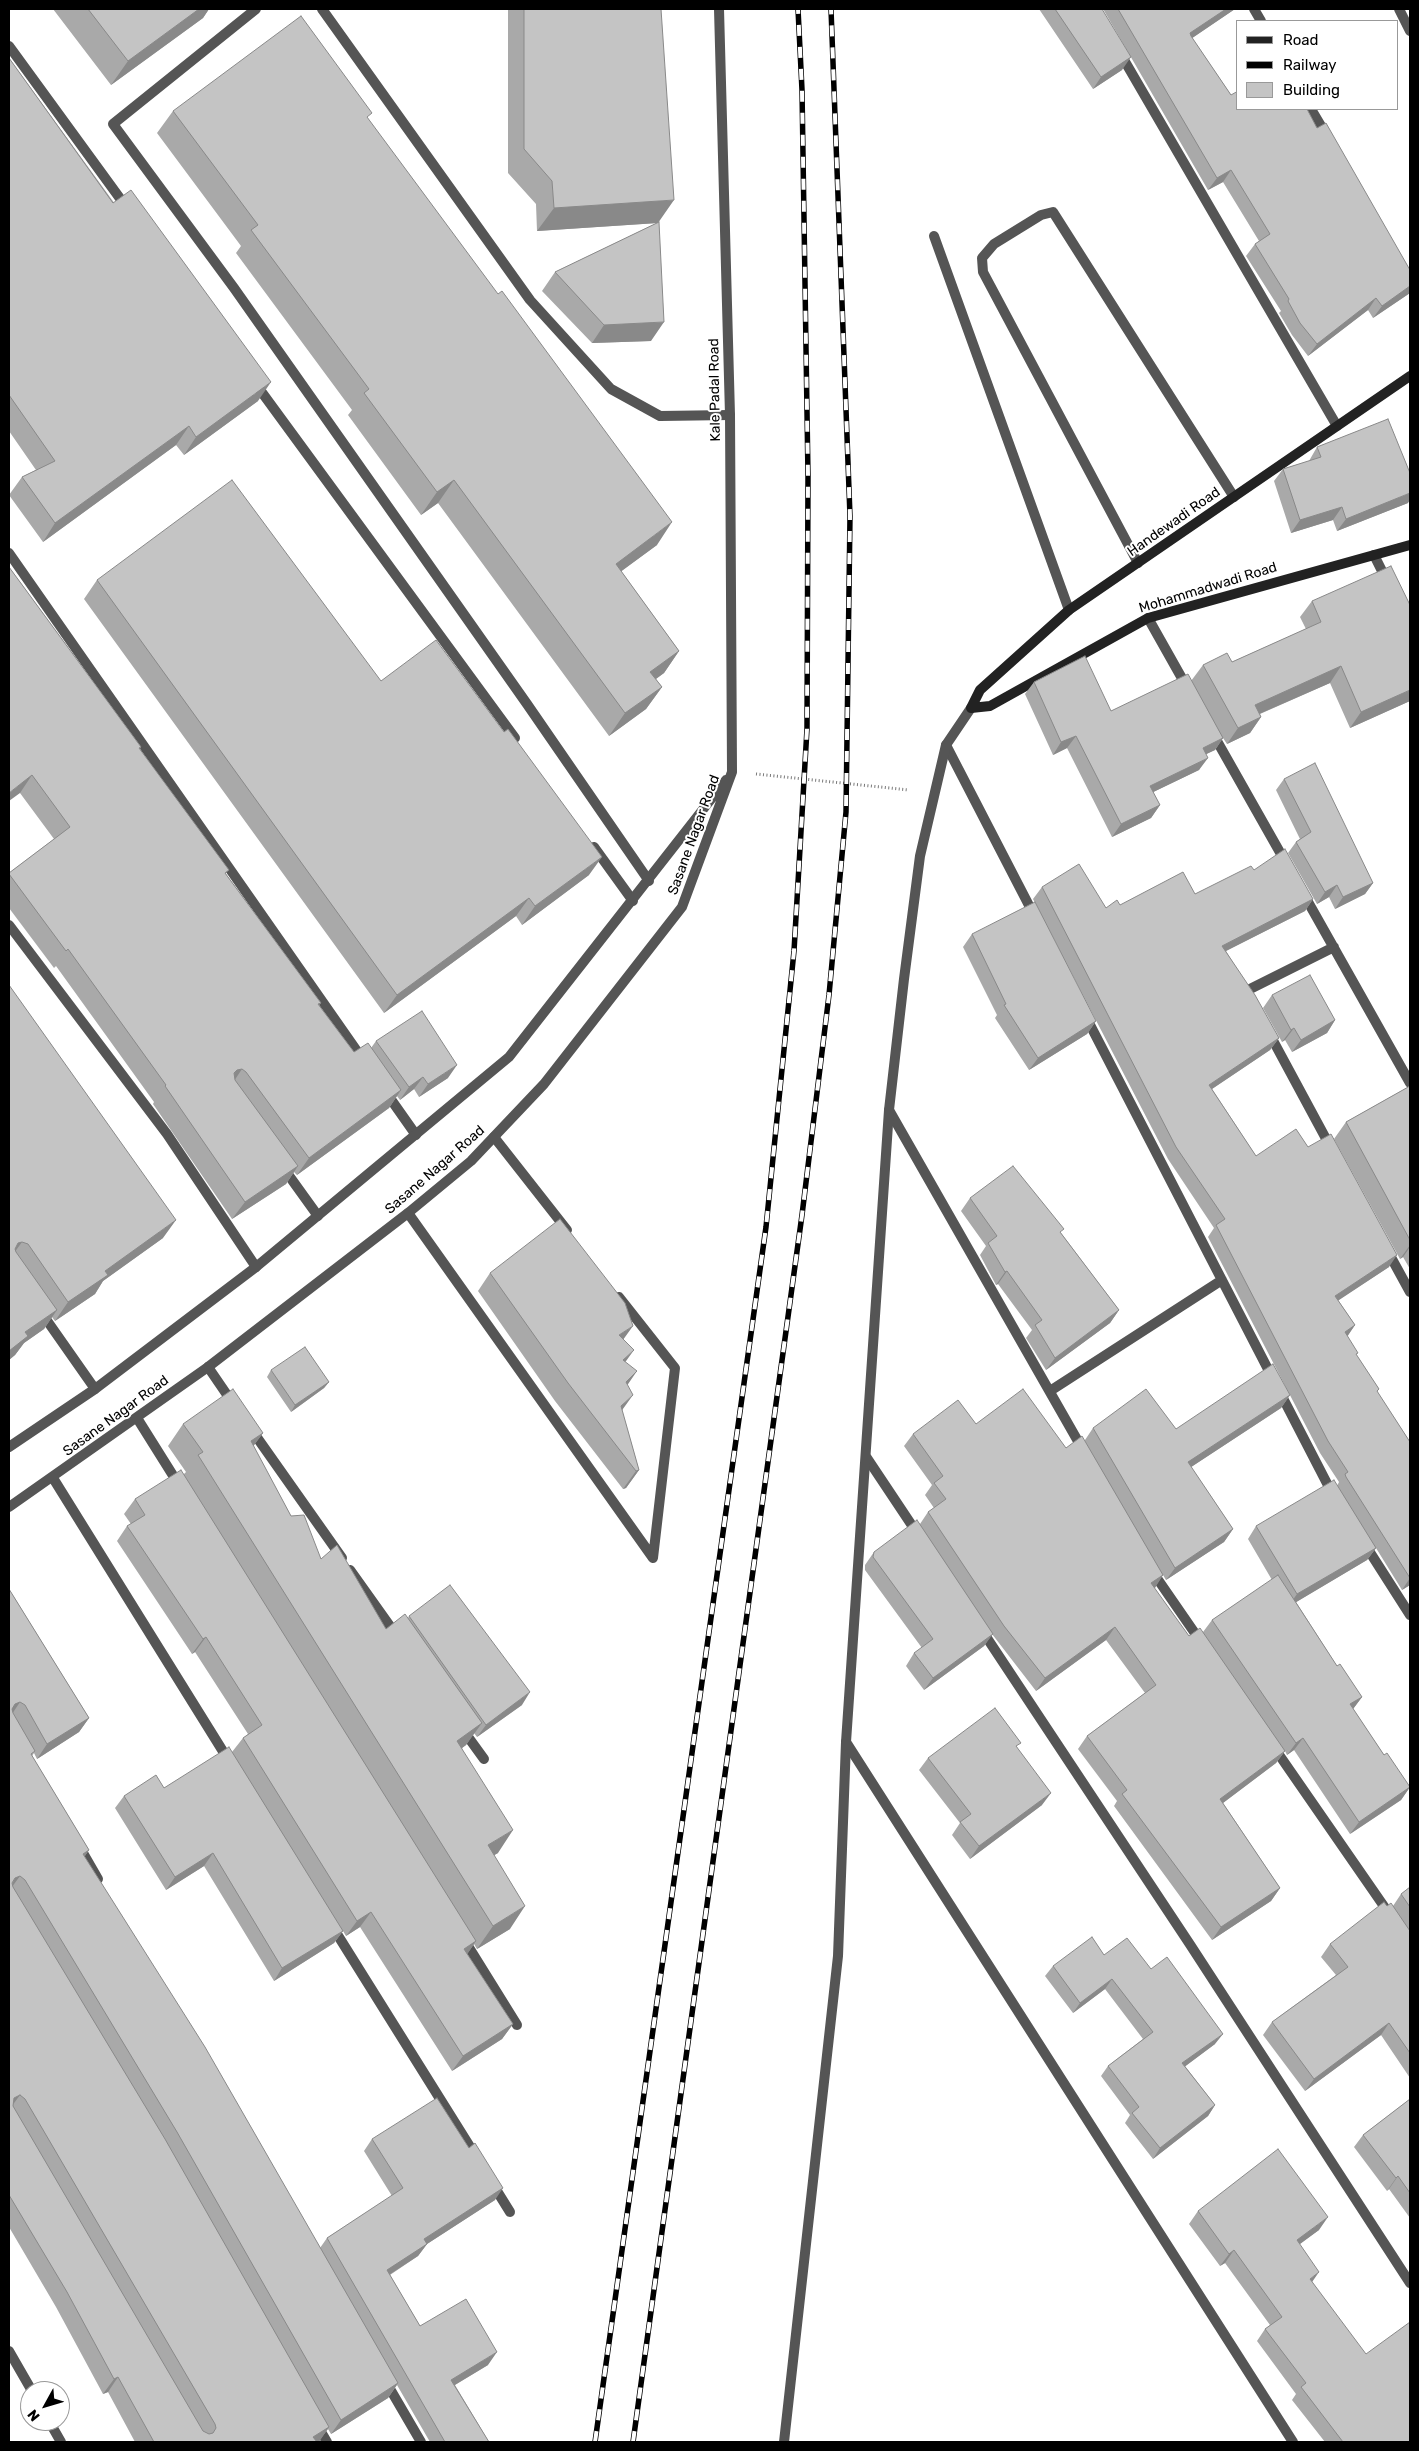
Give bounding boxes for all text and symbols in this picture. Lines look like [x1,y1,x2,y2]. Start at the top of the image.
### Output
legend [1236,20,1399,110]
text: Road [1283,31,1319,49]
text: Railway [1283,56,1337,74]
text: Building [1283,81,1340,99]
street label: Kale Padal Road [706,338,724,442]
street label: Handewadi Road [1124,484,1224,560]
street label: Mohammadwadi Road [1137,559,1279,617]
street label: Sasane Nagar Road [664,773,724,897]
street label: Sasane Nagar Road [382,1122,488,1218]
street label: Sasane Nagar Road [60,1372,172,1460]
north arrow [20,2381,70,2431]
text: N [24,2406,44,2424]

